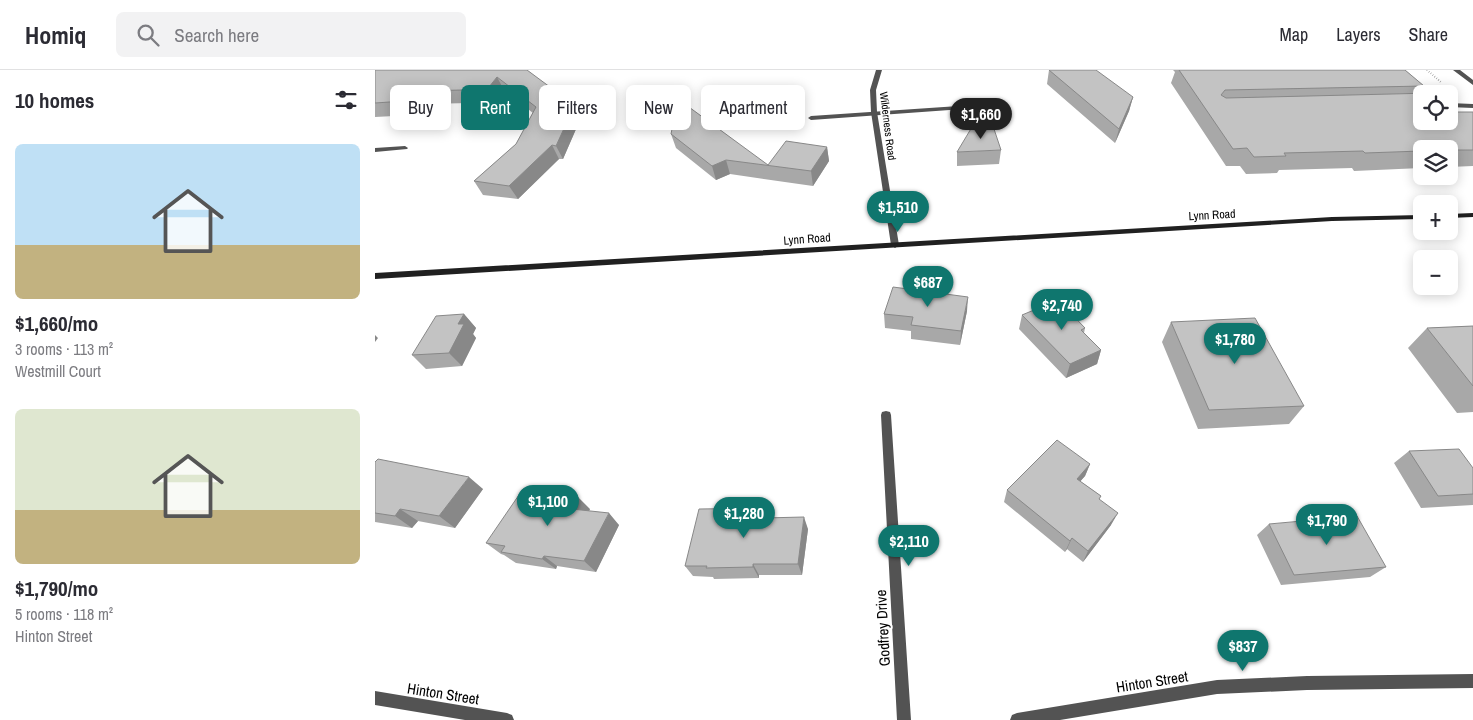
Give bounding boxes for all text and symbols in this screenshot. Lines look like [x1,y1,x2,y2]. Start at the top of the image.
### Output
search box [116,12,466,57]
text: Homiq [25,19,86,51]
icon: search [134,21,162,49]
text: Search here [174,22,259,48]
text: Map [1280,22,1308,47]
text: Layers [1336,22,1381,47]
text: Share [1409,22,1448,47]
chip: Buy [390,85,451,130]
chip: Rent [461,85,529,130]
chip: Filters [539,85,616,130]
chip: New [626,85,691,130]
chip: Apartment [701,85,805,130]
map controls [1413,85,1458,295]
button: locate [1413,85,1458,130]
text: 10 homes [15,86,94,115]
icon: filters [332,86,360,114]
street label: Wilderness Road [877,91,899,161]
pin: $1,660 [940,98,1022,140]
text: $1,660 [961,103,1001,125]
button: layers [1413,140,1458,185]
icon: home [143,176,233,266]
pin: $1,510 [857,190,939,233]
button: + [1413,195,1458,240]
text: $1,510 [878,196,918,218]
street label: Lynn Road [1188,206,1236,224]
street label: Lynn Road [783,229,831,249]
button: − [1413,250,1458,295]
pin: $687 [898,266,958,308]
text: $687 [913,271,943,293]
pin: $2,740 [1021,288,1103,331]
text: $2,740 [1042,294,1082,316]
text: $1,660/mo [15,309,98,338]
pin: $1,780 [1194,322,1276,365]
text: $1,780 [1215,328,1255,350]
text: 3 rooms · 113 m² [15,338,113,360]
text: Westmill Court [15,360,101,382]
icon: home [143,441,233,531]
pin: $1,100 [507,484,589,527]
text: $1,100 [528,490,568,512]
pin: $1,280 [703,496,785,539]
text: $1,280 [724,502,764,524]
pin: $1,790 [1286,504,1368,546]
text: $1,790 [1307,509,1347,531]
pin: $2,110 [868,524,950,567]
text: $2,110 [889,530,929,552]
text: $1,790/mo [15,574,98,603]
street label: Godfrey Drive [870,589,895,667]
text: 5 rooms · 118 m² [15,603,113,625]
text: Hinton Street [15,625,92,647]
pin: $837 [1213,630,1273,672]
text: $837 [1228,635,1258,657]
street label: Hinton Street [1114,665,1190,698]
street label: Hinton Street [406,677,481,710]

